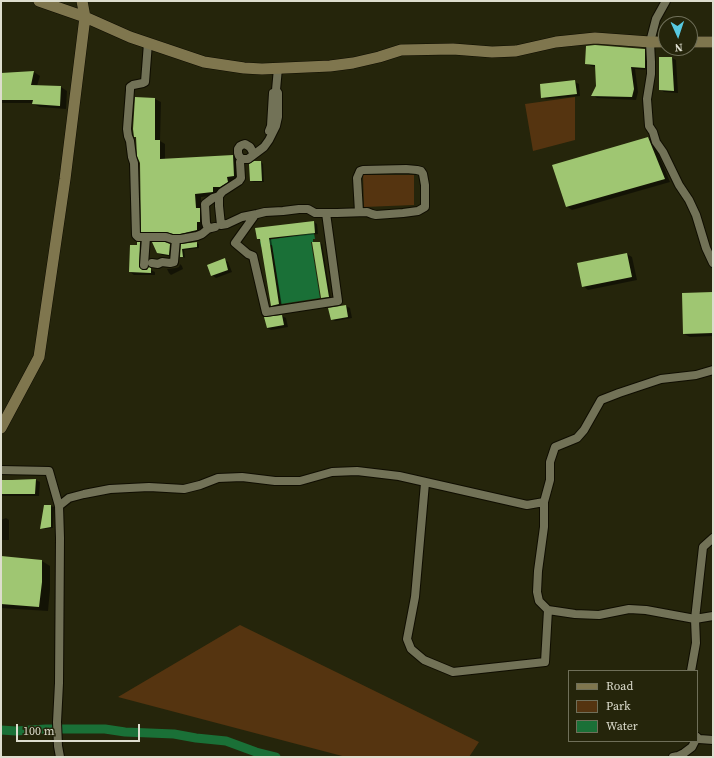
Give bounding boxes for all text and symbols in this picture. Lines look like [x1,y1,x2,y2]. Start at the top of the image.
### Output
north arrow [658,16,698,56]
text: N [674,40,683,55]
legend [568,670,698,742]
text: Road [606,678,633,694]
text: Park [606,698,631,714]
scale bar [18,716,142,742]
text: Water [606,718,638,734]
text: 100 m [23,723,55,739]

